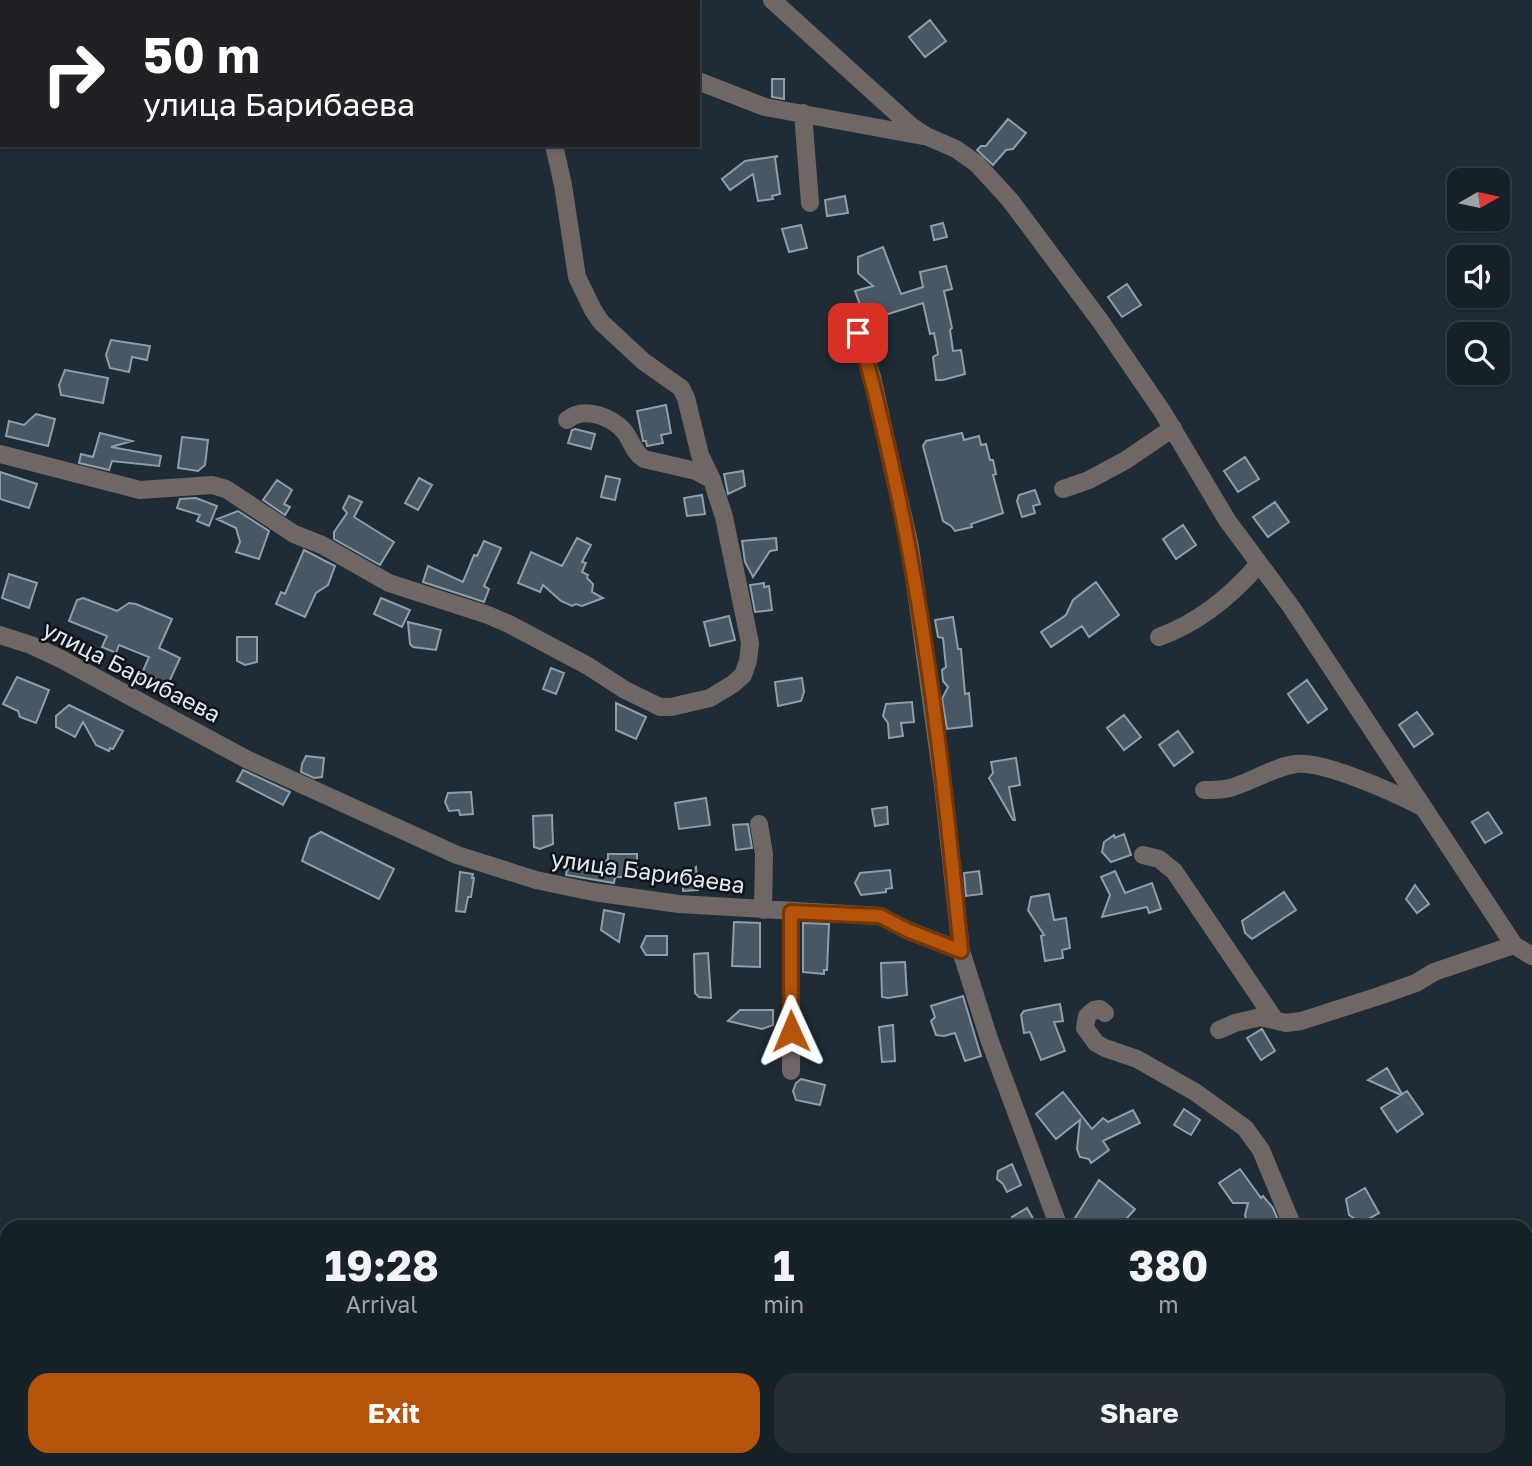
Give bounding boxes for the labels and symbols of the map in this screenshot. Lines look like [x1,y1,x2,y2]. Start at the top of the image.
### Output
north arrow [1447,168,1510,231]
pin [828,303,888,363]
street label: улица Барибаева [38,614,226,728]
street label: улица Барибаева [549,844,747,898]
position arrow [754,994,828,1068]

